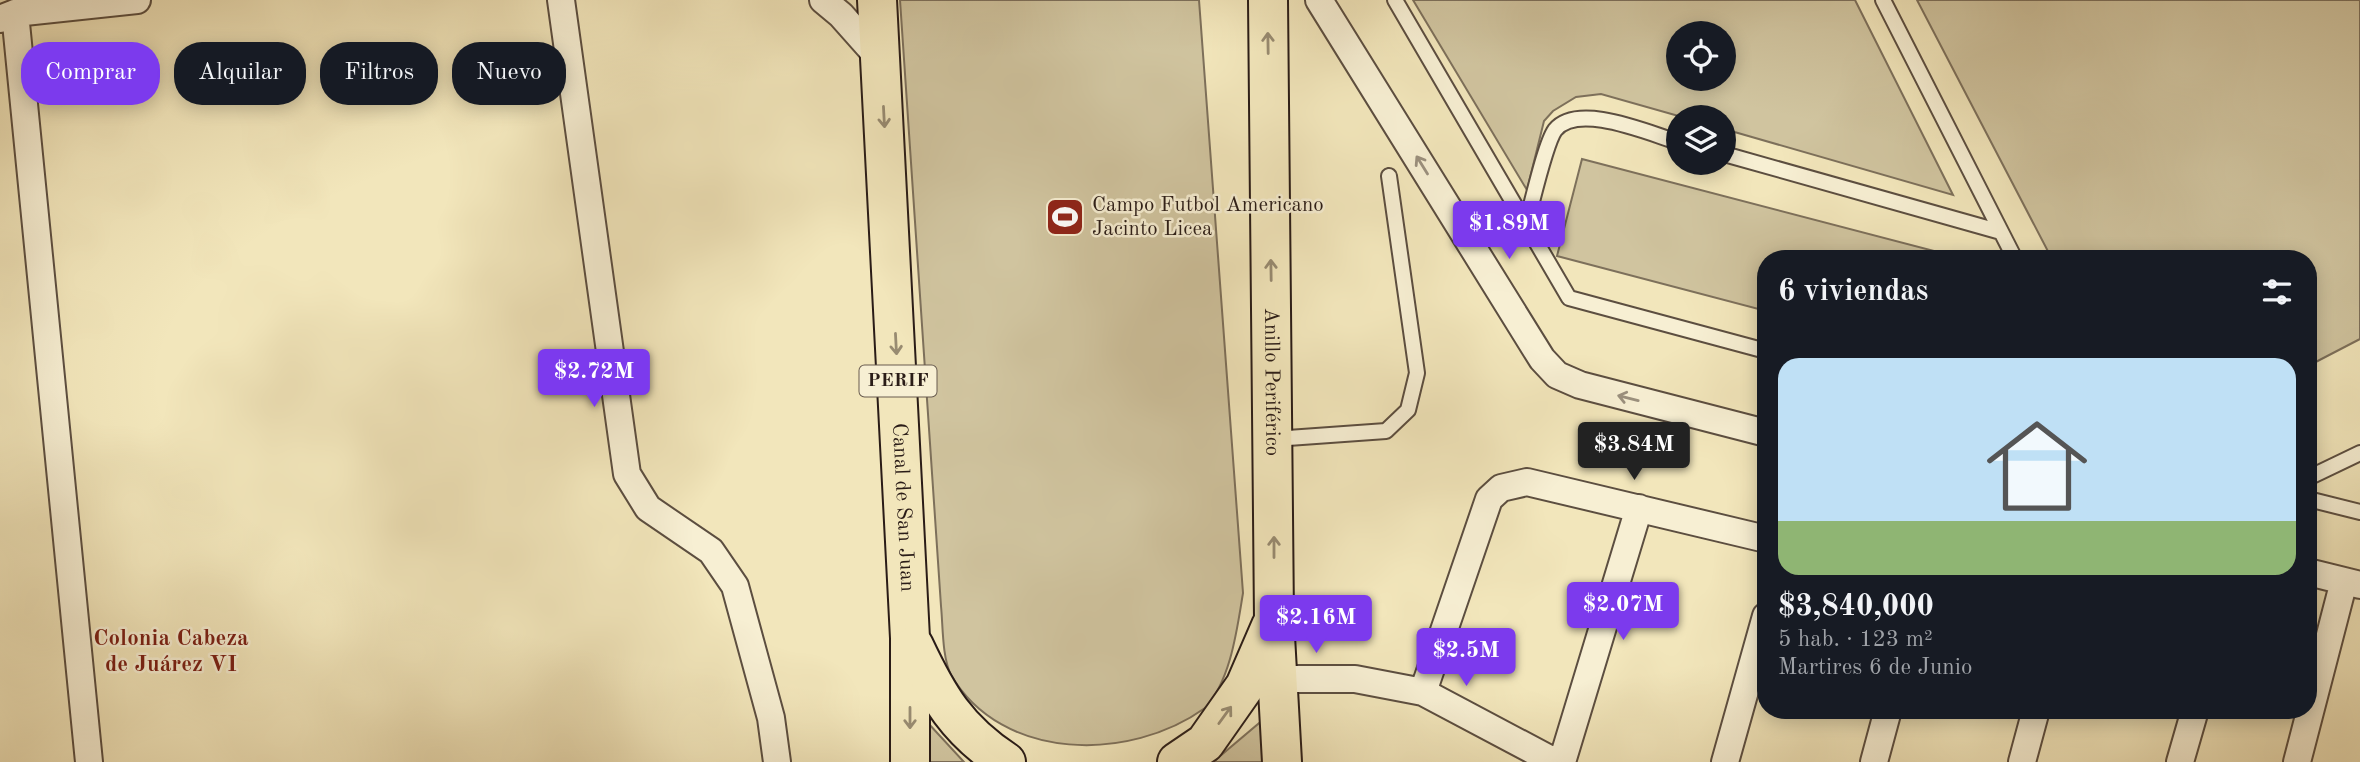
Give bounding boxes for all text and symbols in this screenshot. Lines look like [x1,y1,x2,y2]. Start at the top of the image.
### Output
map controls [1666,21,1736,175]
button: locate [1666,21,1736,91]
one-way arrow [1261,32,1275,55]
chip: Comprar [21,42,160,105]
chip: Alquilar [174,42,306,105]
chip: Filtros [320,42,438,105]
chip: Nuevo [452,42,566,105]
one-way arrow [878,105,891,128]
button: layers [1666,105,1736,175]
one-way arrow [1414,156,1429,175]
place label: Campo Futbol Americano Jacinto Licea [1092,195,1324,240]
sports icon: Campo Futbol Americano Jacinto Licea [1044,196,1086,238]
pin: $1.89M [1452,202,1566,261]
text: $1.89M [1469,212,1549,235]
one-way arrow [1264,259,1278,282]
icon: filters [2258,273,2296,311]
text: 6 viviendas [1778,277,1928,307]
street label: Anillo Periférico [1260,308,1283,456]
one-way arrow [889,332,902,355]
pin: $2.72M [537,350,651,409]
text: $2.72M [554,360,634,383]
road number: PERIF [860,366,936,396]
one-way arrow [1618,391,1640,404]
icon: home [1974,403,2100,529]
street label: Canal de San Juan [888,422,918,592]
pin: $3.84M [1577,422,1691,482]
text: $3.84M [1594,433,1674,456]
one-way arrow [1267,536,1280,559]
pin: $2.07M [1566,582,1680,642]
text: $3,840,000 [1778,592,1934,622]
text: $2.07M [1583,593,1663,616]
pin: $2.16M [1259,596,1373,655]
text: $2.16M [1276,606,1356,629]
district label: Colonia Cabeza de Juárez VI [93,627,249,676]
pin: $2.5M [1417,628,1515,688]
text: 5 hab. · 123 m² [1778,628,1933,651]
text: $2.5M [1433,639,1499,662]
text: Martires 6 de Junio [1778,656,1972,679]
one-way arrow [1218,706,1232,725]
one-way arrow [903,707,917,730]

